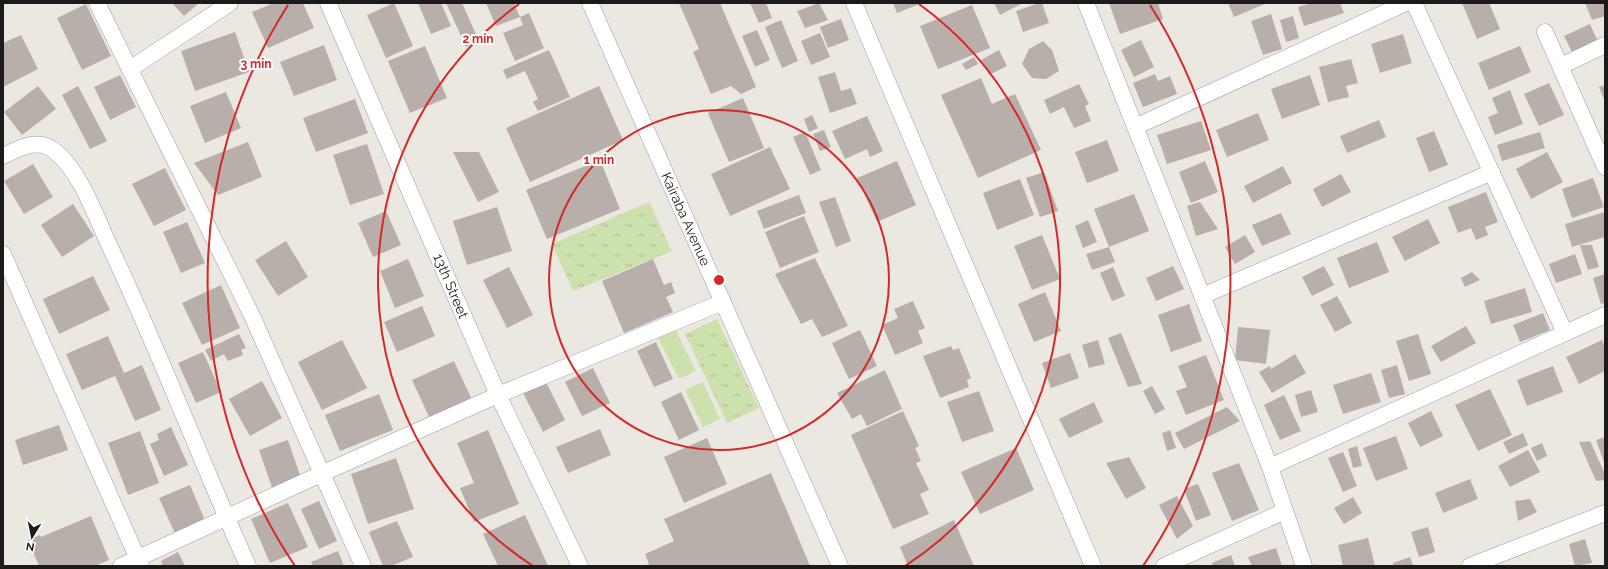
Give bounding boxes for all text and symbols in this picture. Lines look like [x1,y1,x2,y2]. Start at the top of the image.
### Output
text: 2 min [462,32,494,46]
text: 3 min [240,57,272,71]
text: 1 min [584,153,614,167]
street label: Kairaba Avenue [658,170,714,268]
street label: 13th Street [430,251,472,321]
centre of rings [712,273,726,287]
north arrow [12,517,52,557]
text: N [25,539,36,553]

